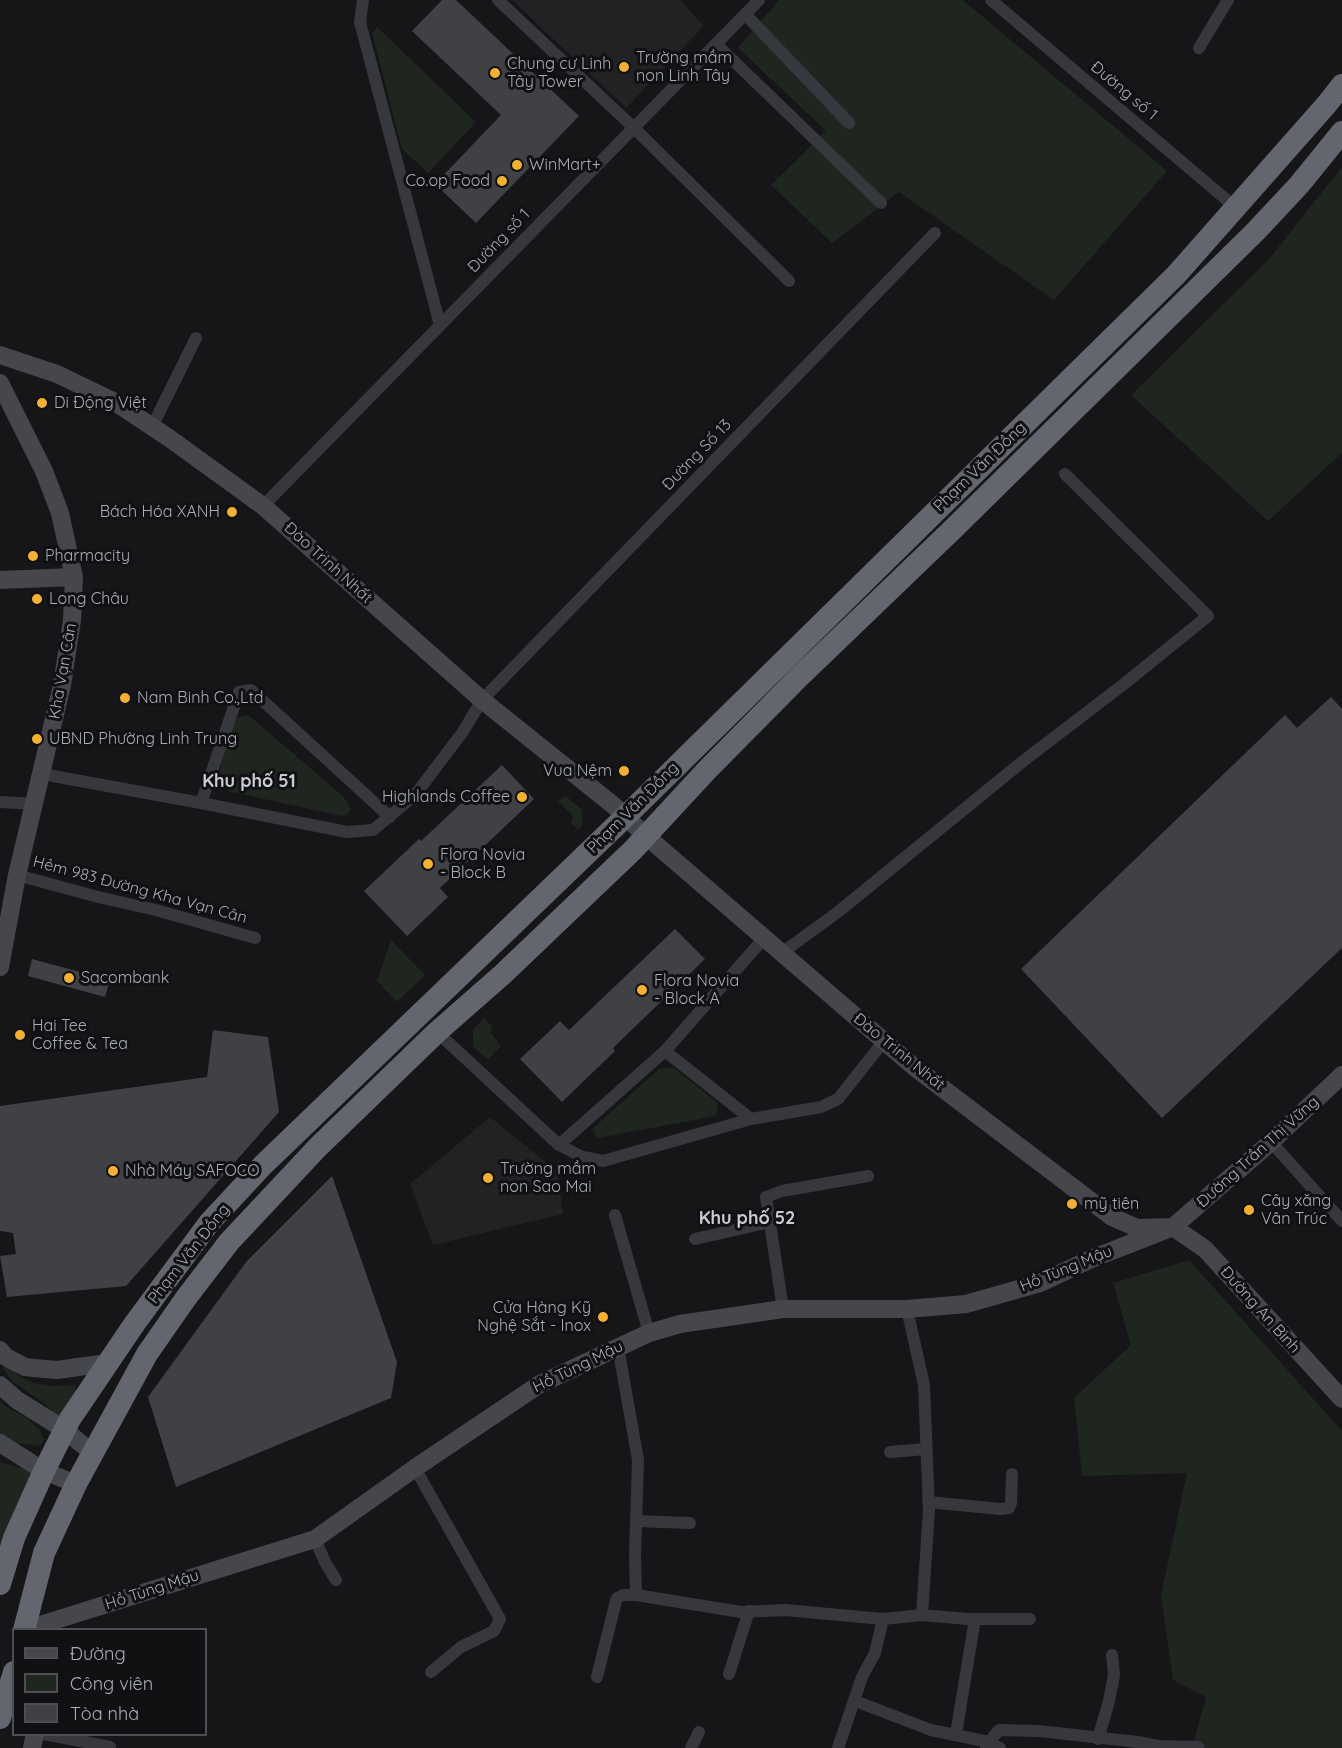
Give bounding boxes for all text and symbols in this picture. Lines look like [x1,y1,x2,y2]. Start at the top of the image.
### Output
place label: Trường mầm non Linh Tây [636,48,732,86]
place label: Chung cư Linh Tây Tower [507,54,611,92]
street label: Đường số 1 [1087,58,1161,124]
marker: Trường mầm non Linh Tây [617,60,631,74]
marker: Chung cư Linh Tây Tower [488,66,502,80]
place label: WinMart+ [529,155,601,175]
marker: WinMart+ [510,158,524,172]
place label: Co.op Food [405,171,490,191]
marker: Co.op Food [495,174,509,188]
street label: Đường số 1 [464,205,534,277]
place label: Di Động Việt [54,393,147,413]
marker: Di Động Việt [35,396,49,410]
street label: Đường Số 13 [658,416,736,494]
street label: Phạm Văn Đồng [930,418,1030,516]
place label: Bách Hóa XANH [100,502,220,522]
marker: Bách Hóa XANH [225,505,239,519]
street label: Đào Trinh Nhất [280,518,376,608]
place label: Pharmacity [45,546,130,566]
marker: Pharmacity [26,549,40,563]
place label: Long Châu [49,589,129,609]
marker: Long Châu [30,592,44,606]
street label: Kha Vạn Cân [45,622,81,720]
place label: Nam Binh Co.,Ltd [137,688,263,708]
marker: Nam Binh Co.,Ltd [118,691,132,705]
place label: UBND Phường Linh Trung [49,729,237,749]
marker: UBND Phường Linh Trung [30,732,44,746]
street label: Phạm Văn Đồng [583,758,683,858]
place label: Vua Nệm [543,761,612,781]
marker: Vua Nệm [617,764,631,778]
district label: Khu phố 51 [202,771,296,793]
place label: Highlands Coffee [382,787,510,807]
marker: Highlands Coffee [515,790,529,804]
place label: Flora Novia - Block B [440,845,525,883]
street label: Hẻm 983 Đường Kha Vạn Cân [31,852,249,928]
marker: Flora Novia - Block B [421,857,435,871]
place label: Sacombank [81,968,169,988]
marker: Sacombank [62,971,76,985]
place label: Flora Novia - Block A [654,971,739,1009]
marker: Flora Novia - Block A [635,983,649,997]
street label: Đào Trinh Nhất [849,1009,949,1095]
place label: Hai Tee Coffee & Tea [32,1016,128,1054]
marker: Hai Tee Coffee & Tea [13,1028,27,1042]
street label: Đường Trần Thị Vững [1193,1092,1323,1212]
place label: Trường mầm non Sao Mai [500,1159,596,1197]
place label: Nhà Máy SAFOCO [125,1161,259,1181]
marker: Nhà Máy SAFOCO [106,1164,120,1178]
marker: Trường mầm non Sao Mai [481,1171,495,1185]
place label: Cây xăng Vân Trúc [1261,1191,1331,1229]
place label: mỹ tiên [1084,1194,1139,1214]
marker: mỹ tiên [1065,1197,1079,1211]
street label: Phạm Văn Đồng [144,1200,234,1308]
marker: Cây xăng Vân Trúc [1242,1203,1256,1217]
district label: Khu phố 52 [699,1208,795,1230]
street label: Hồ Tùng Mậu [1017,1242,1115,1296]
street label: Đường An Bình [1216,1263,1304,1357]
place label: Cửa Hàng Kỹ Nghệ Sắt - Inox [477,1298,591,1336]
marker: Cửa Hàng Kỹ Nghệ Sắt - Inox [596,1310,610,1324]
street label: Hồ Tùng Mậu [530,1337,626,1397]
street label: Hồ Tùng Mậu [102,1566,202,1614]
legend [12,1628,207,1736]
text: Đường [70,1642,126,1665]
text: Công viên [70,1672,153,1695]
text: Tòa nhà [70,1702,139,1725]

